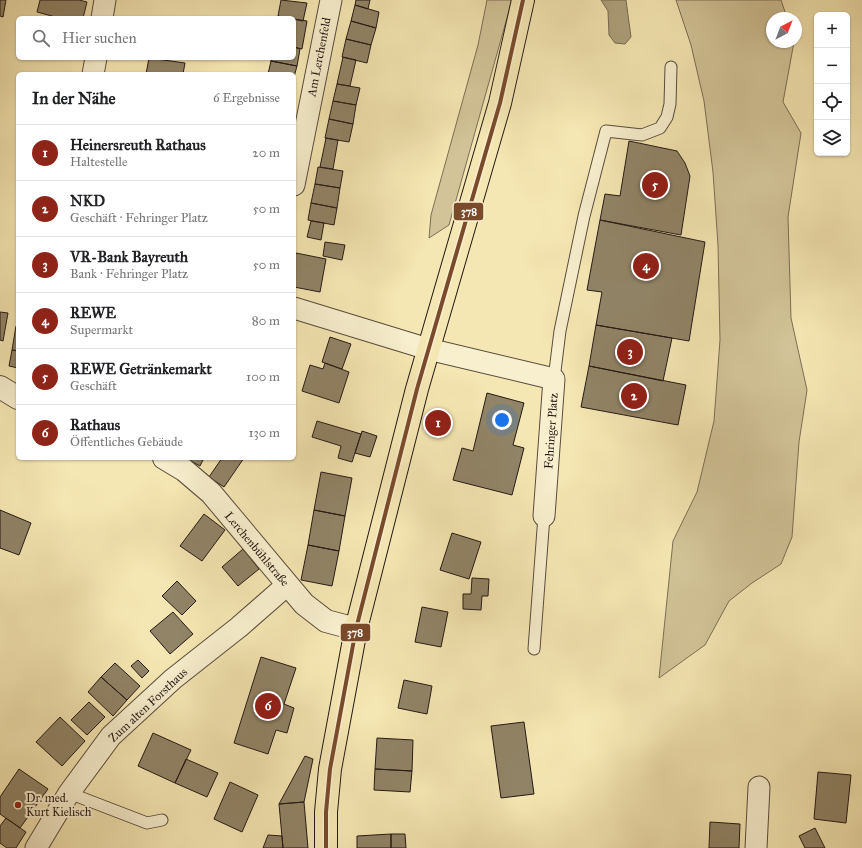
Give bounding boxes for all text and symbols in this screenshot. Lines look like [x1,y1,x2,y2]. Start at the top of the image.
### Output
north arrow [766,12,802,48]
map controls [814,12,850,156]
button: + [814,12,850,48]
search box [16,16,296,60]
street label: Am Lerchenfeld [304,16,334,99]
icon: search [30,27,52,49]
text: Hier suchen [62,29,137,47]
button: − [814,48,850,84]
button: locate [814,84,850,120]
text: In der Nähe [32,88,116,109]
text: 6 Ergebnisse [213,90,280,106]
button: layers [814,120,850,156]
text: Heinersreuth Rathaus [70,136,206,154]
text: 1 [42,145,48,161]
text: 20 m [252,145,280,161]
text: Haltestelle [70,154,127,170]
pin: 5 [642,170,668,200]
text: NKD [70,192,105,210]
text: 2 [42,201,48,217]
text: 50 m [253,201,280,217]
line badge: 378 [453,202,484,221]
text: 378 [461,205,477,219]
text: Geschäft · Fehringer Platz [70,210,208,226]
text: VR-Bank Bayreuth [70,248,188,266]
pin: 4 [633,251,659,281]
text: 3 [42,257,48,273]
text: 50 m [253,257,280,273]
text: Bank · Fehringer Platz [70,266,188,282]
text: REWE [70,304,116,322]
text: 4 [41,313,49,329]
text: 80 m [252,313,280,329]
text: Supermarkt [70,322,133,338]
pin: 3 [617,337,643,367]
text: REWE Getränkemarkt [70,360,212,378]
text: 5 [42,369,48,385]
text: 100 m [246,369,280,385]
text: Geschäft [70,378,117,394]
pin: 2 [621,381,647,411]
street label: Fehringer Platz [541,392,562,470]
pin: 1 [425,408,451,438]
your location [492,410,512,430]
text: Rathaus [70,416,120,434]
text: 6 [42,425,48,441]
text: 130 m [248,425,280,441]
text: Öffentliches Gebäude [70,434,183,450]
street label: Lerchenbühlstraße [222,509,292,589]
line badge: 378 [340,623,371,642]
text: 378 [347,626,363,640]
street label: Zum alten Forsthaus [106,665,190,745]
pin: 6 [255,691,281,721]
place label: Dr. med. Kurt Kielisch [26,791,92,819]
marker: Dr. med. Kurt Kielisch [13,800,23,810]

